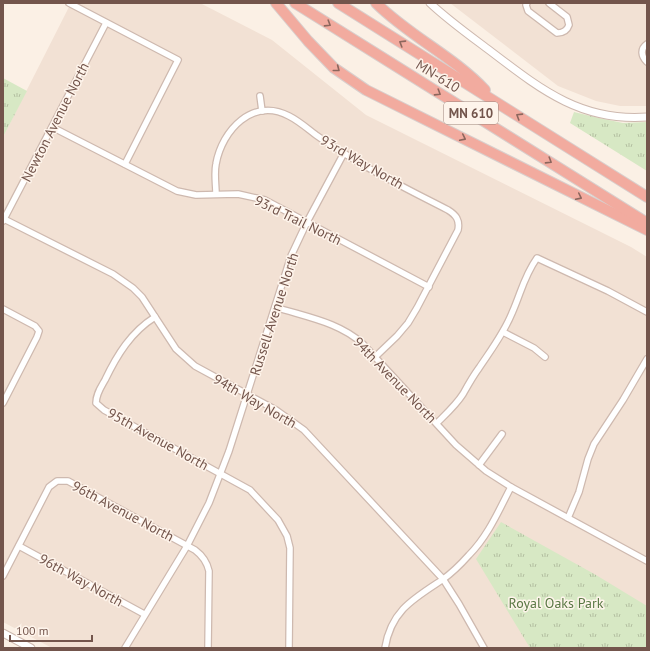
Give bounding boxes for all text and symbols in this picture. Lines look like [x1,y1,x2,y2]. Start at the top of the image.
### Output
one-way arrow [324,19,331,26]
one-way arrow [399,41,406,48]
street label: MN-610 [413,56,464,97]
street label: Newton Avenue North [17,59,93,185]
one-way arrow [333,64,340,71]
one-way arrow [434,88,441,95]
road number: MN 610 [444,102,498,124]
one-way arrow [516,114,523,121]
street label: 93rd Way North [317,131,407,193]
one-way arrow [459,133,466,141]
one-way arrow [545,157,552,164]
street label: 93rd Trail North [251,191,345,249]
one-way arrow [575,192,582,200]
street label: Russell Avenue North [246,250,302,378]
street label: 94th Avenue North [349,333,441,427]
street label: 94th Way North [210,370,300,432]
street label: 95th Avenue North [104,404,212,474]
street label: 96th Avenue North [69,477,177,545]
street label: 96th Way North [36,549,126,611]
park label: Royal Oaks Park [509,594,604,612]
scale bar [10,617,92,643]
text: 100 m [16,623,49,638]

